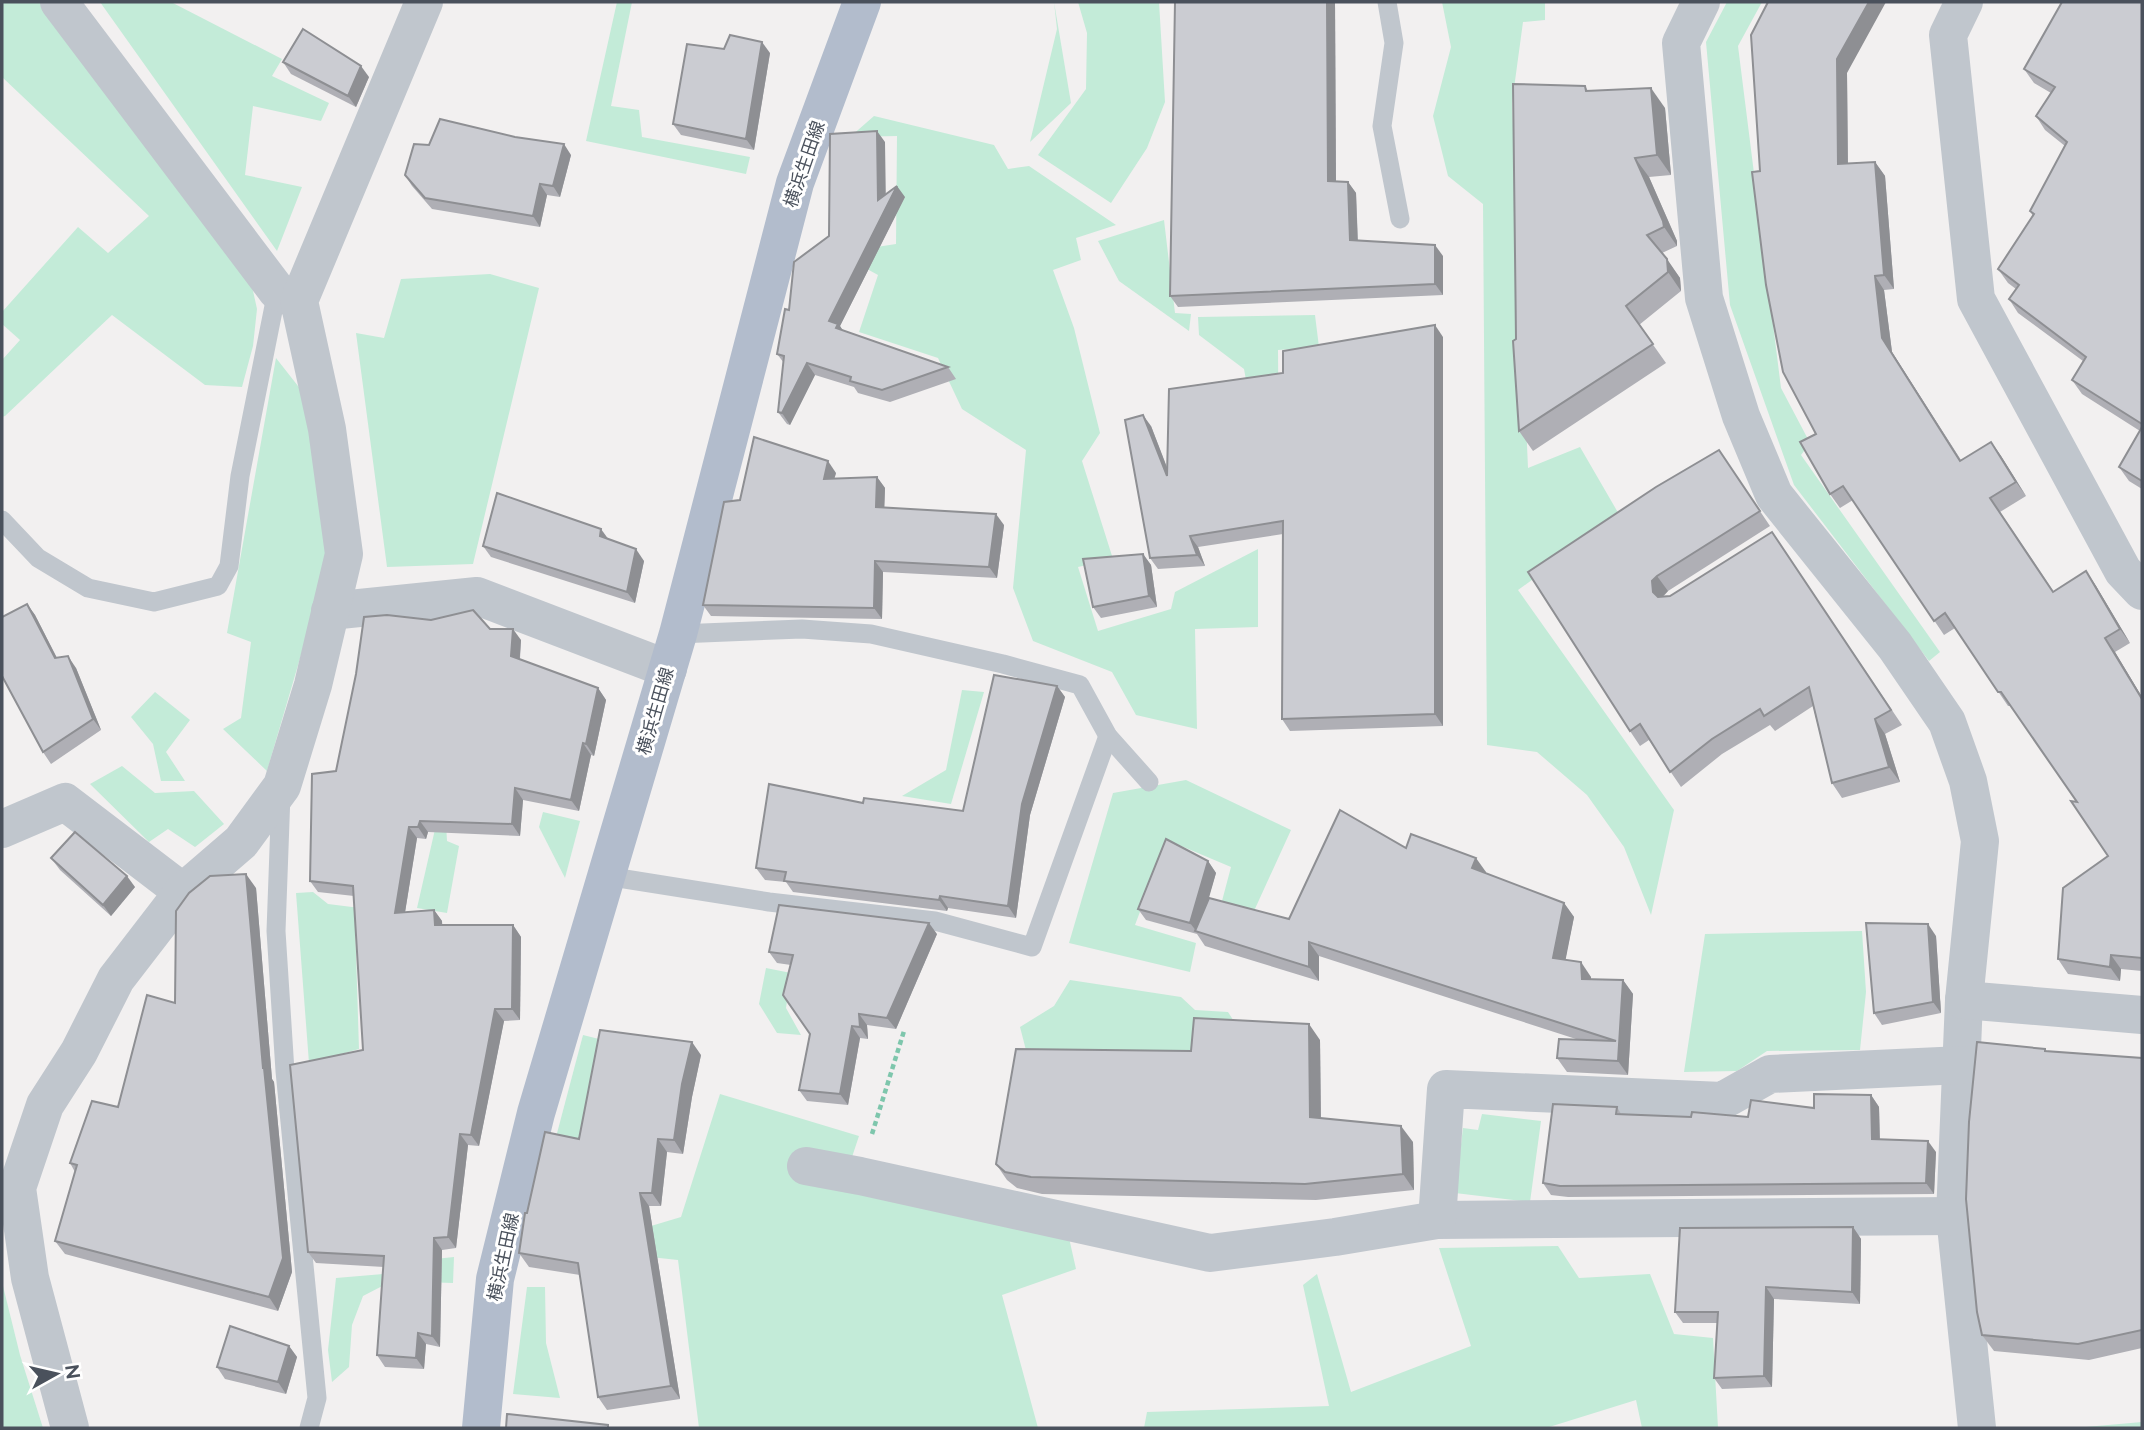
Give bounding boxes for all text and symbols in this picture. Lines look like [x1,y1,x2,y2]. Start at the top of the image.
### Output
street label: 横浜生田線 [779,118,829,210]
street label: 横浜生田線 [633,665,677,757]
street label: 横浜生田線 [483,1211,523,1303]
north arrow [21,1339,91,1409]
text: N [61,1363,85,1380]

